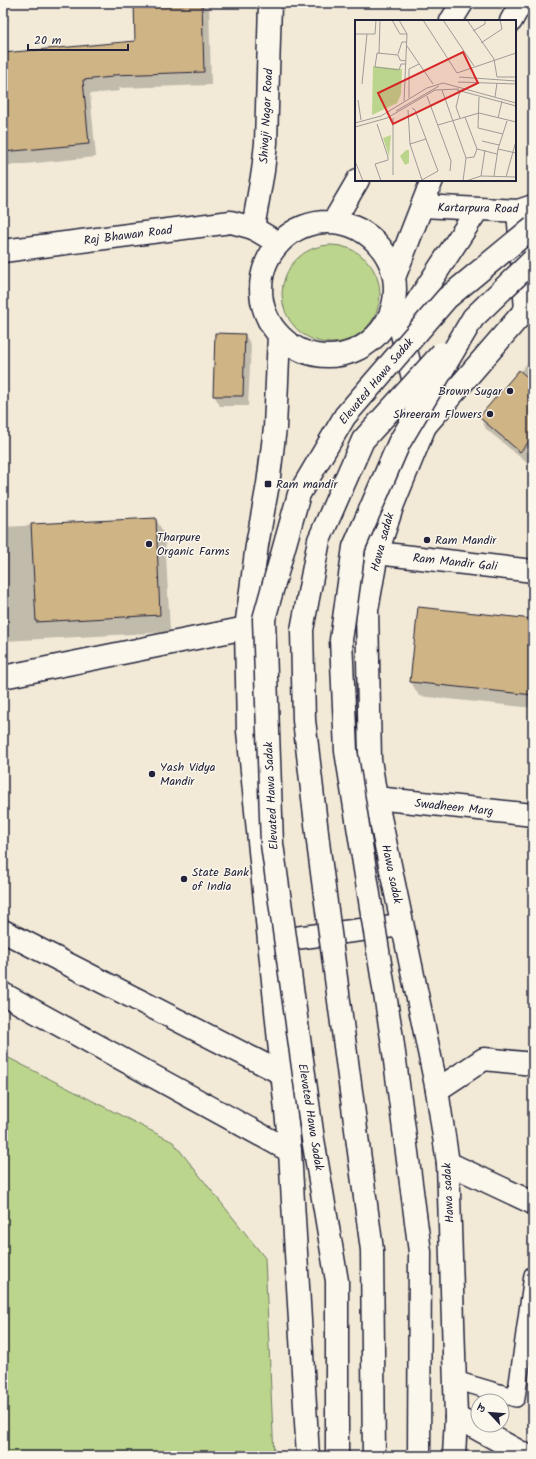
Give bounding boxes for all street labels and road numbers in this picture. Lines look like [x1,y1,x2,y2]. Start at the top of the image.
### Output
street label: Shivaji Nagar Road [255,67,279,164]
street label: Kartarpura Road [437,198,520,219]
street label: Raj Bhawan Road [83,221,174,250]
street label: Elevated Hawa Sadak [334,333,419,429]
street label: Hawa sadak [366,510,400,574]
street label: Ram Mandir Gali [412,549,499,577]
street label: Elevated Hawa Sadak [259,741,284,851]
street label: Swadheen Marg [414,794,495,821]
street label: Hawa sadak [376,843,407,906]
street label: Elevated Hawa Sadak [293,1062,328,1172]
street label: Hawa sadak [437,1162,460,1224]

